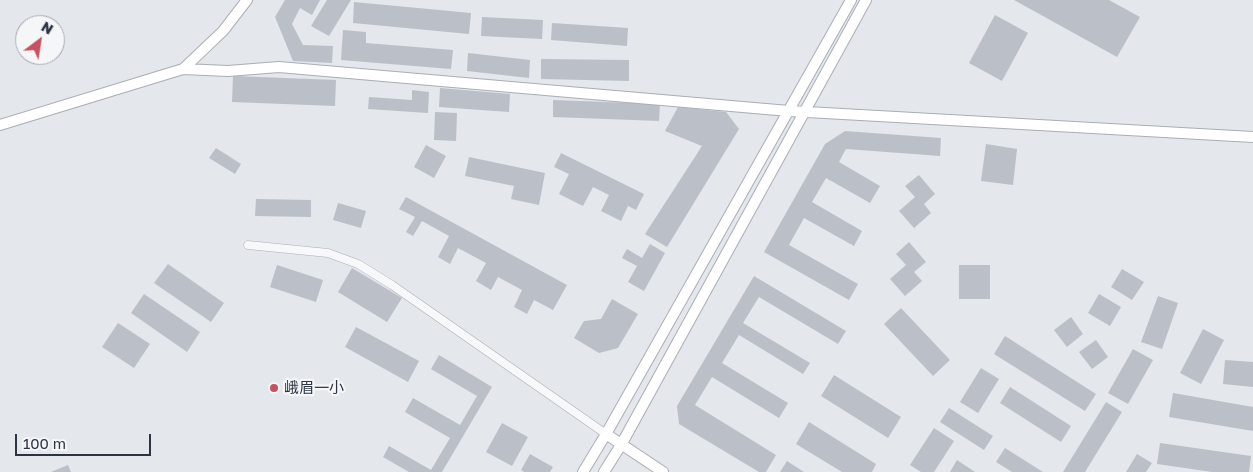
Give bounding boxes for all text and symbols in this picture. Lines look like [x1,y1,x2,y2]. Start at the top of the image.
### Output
north arrow [15,15,65,65]
text: N [39,18,56,38]
place label: 峨眉一小 [284,379,344,397]
marker: 峨眉一小 [268,382,280,394]
scale bar [18,424,154,456]
text: 100 m [23,434,66,452]

